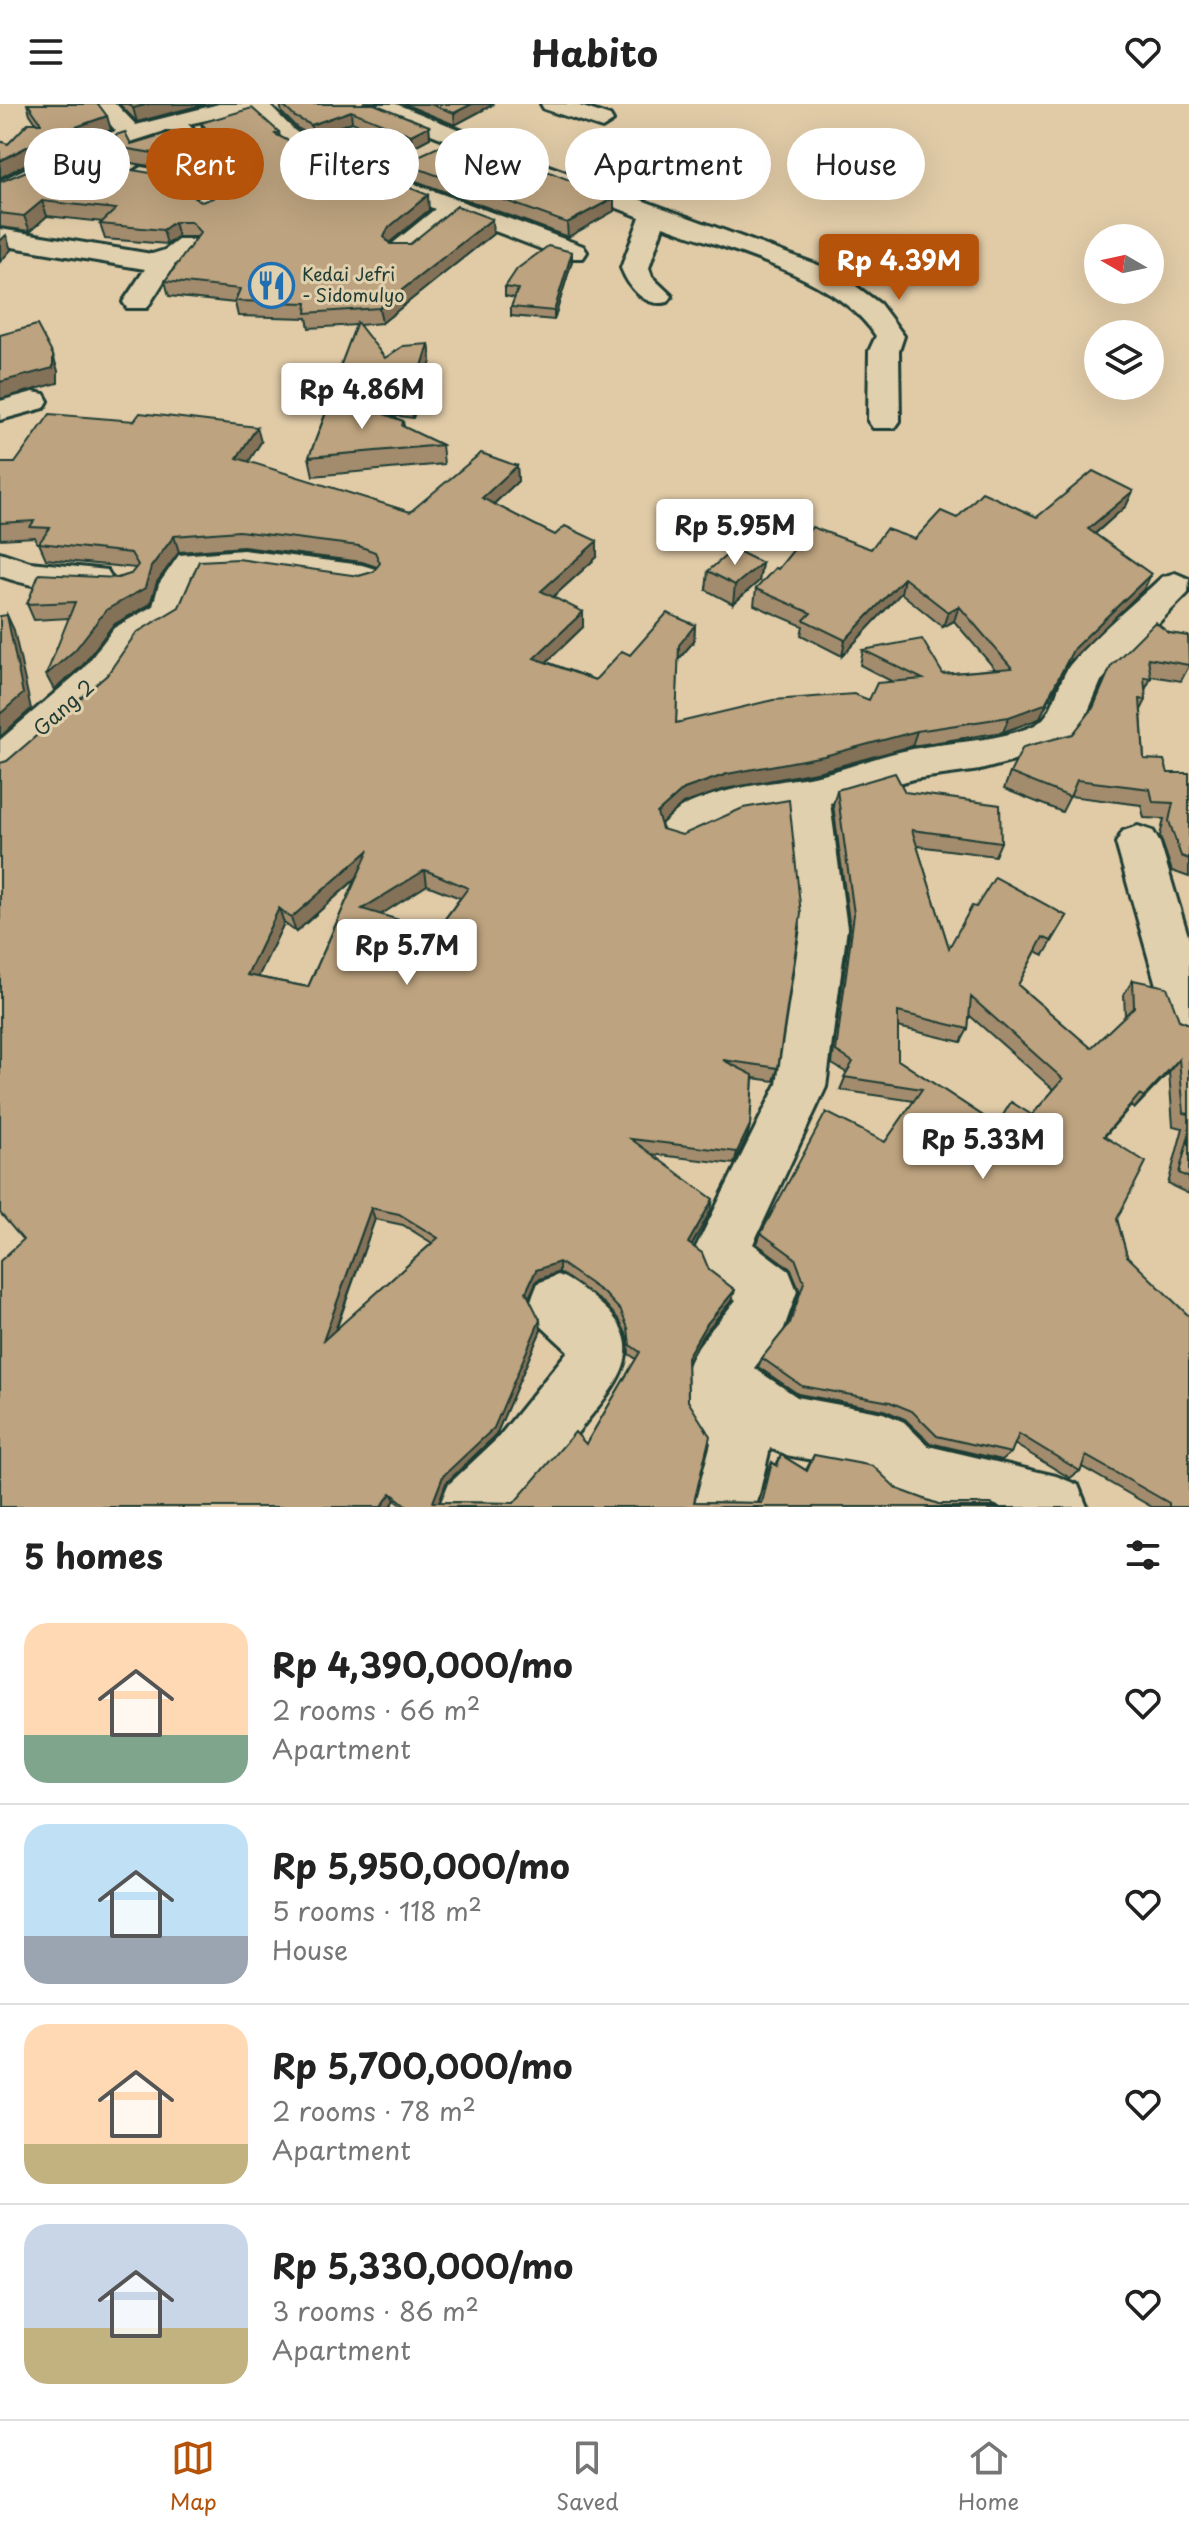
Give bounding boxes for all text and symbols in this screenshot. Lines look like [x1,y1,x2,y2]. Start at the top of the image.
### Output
text: Habito [531,25,658,79]
icon: menu [24,30,68,74]
icon: heart [1121,30,1165,74]
chip: Buy [24,128,130,200]
chip: Rent [146,128,264,200]
chip: Filters [280,128,419,200]
chip: New [435,128,549,200]
chip: Apartment [565,128,771,200]
chip: House [787,128,925,200]
north arrow [1084,224,1164,304]
map controls [1084,224,1164,400]
pin: Rp 4.39M [816,234,982,302]
text: Rp 4.39M [837,240,961,279]
place label: Kedai Jefri - Sidomulyo [302,260,404,308]
restaurant icon: Kedai Jefri - Sidomulyo [247,261,295,309]
button: layers [1084,320,1164,400]
pin: Rp 4.86M [279,363,445,431]
text: Rp 4.86M [299,369,425,408]
pin: Rp 5.95M [652,499,818,567]
text: Rp 5.95M [674,505,796,544]
street label: Gang 2 [26,672,100,743]
pin: Rp 5.7M [333,919,481,987]
text: Rp 5.7M [355,925,459,964]
pin: Rp 5.33M [900,1113,1066,1181]
text: Rp 5.33M [921,1119,1045,1158]
text: 5 homes [24,1529,163,1581]
icon: filters [1121,1533,1165,1577]
text: Rp 4,390,000/mo [272,1638,573,1690]
icon: home [88,1655,184,1751]
icon: heart [1121,1681,1165,1725]
text: 2 rooms · 66 m² [272,1690,481,1729]
text: Apartment [272,1729,411,1768]
text: Rp 5,950,000/mo [272,1839,570,1891]
icon: home [88,1856,184,1952]
icon: heart [1121,1882,1165,1926]
text: 5 rooms · 118 m² [272,1891,482,1930]
text: House [272,1930,348,1969]
text: Rp 5,700,000/mo [272,2039,573,2091]
icon: home [88,2056,184,2152]
icon: heart [1121,2082,1165,2126]
text: 2 rooms · 78 m² [272,2091,476,2130]
text: Apartment [272,2130,411,2169]
text: Rp 5,330,000/mo [272,2239,573,2291]
icon: home [88,2256,184,2352]
icon: heart [1121,2282,1165,2326]
text: 3 rooms · 86 m² [272,2291,479,2330]
text: Apartment [272,2330,411,2369]
tab: Map [170,2436,217,2517]
tab: Saved [556,2436,619,2517]
tab: Home [958,2436,1019,2517]

